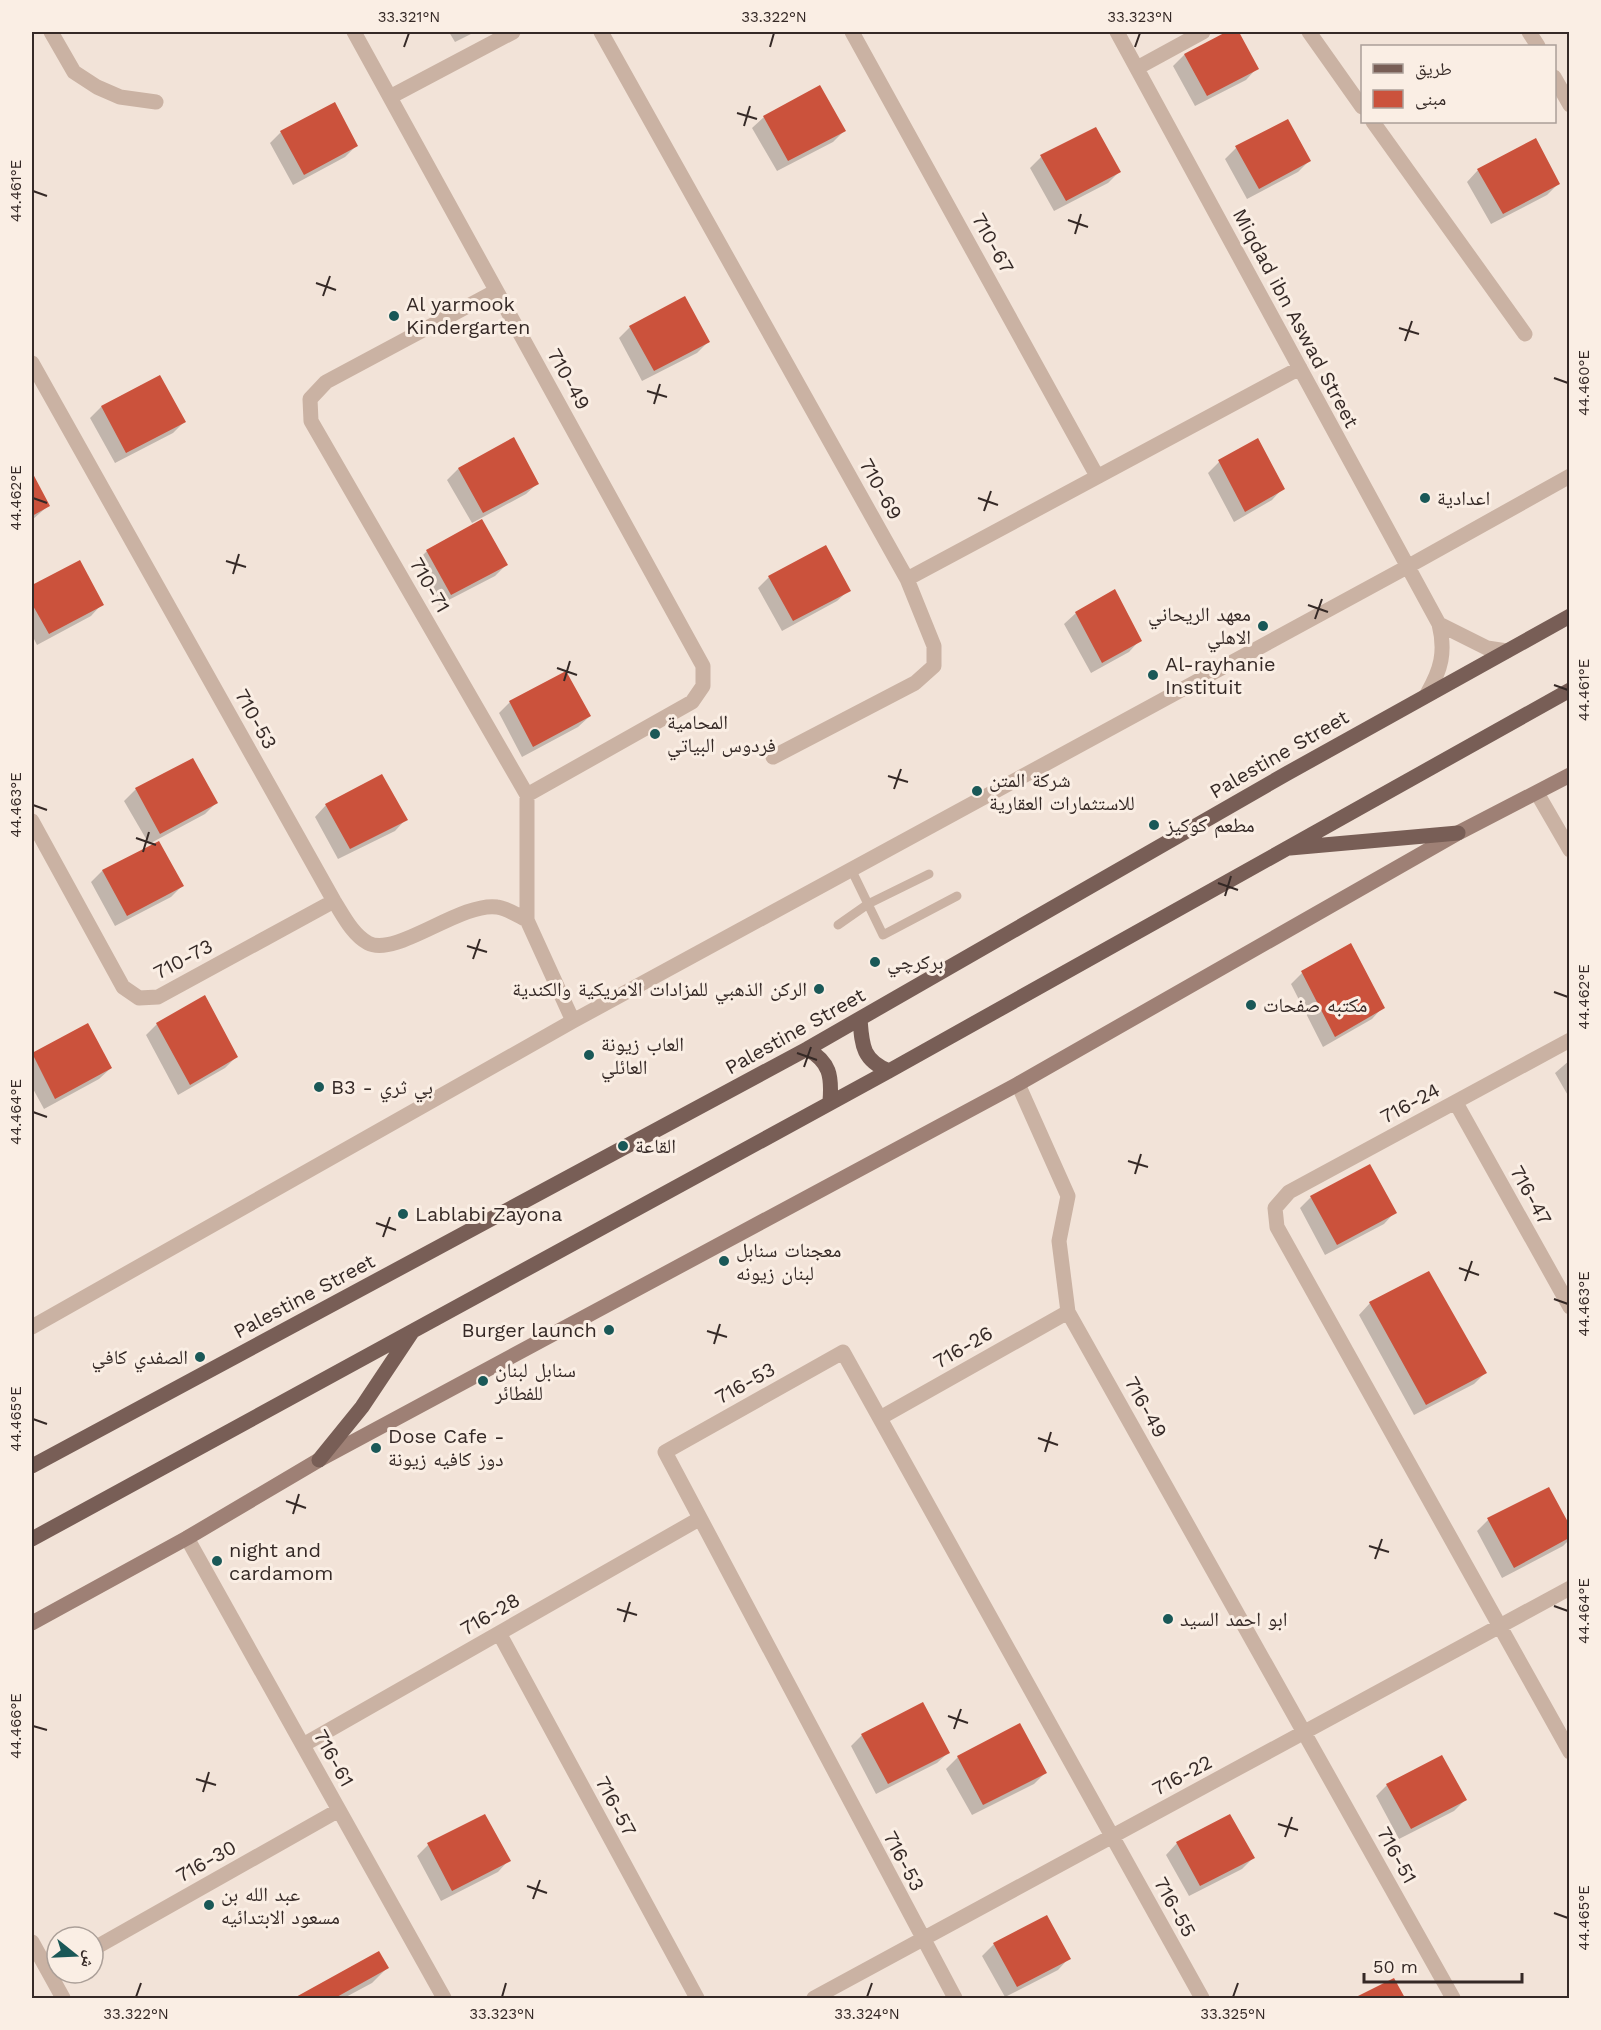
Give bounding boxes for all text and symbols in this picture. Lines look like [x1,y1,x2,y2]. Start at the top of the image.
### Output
text: 33.321°N [378,8,440,26]
text: 33.322°N [741,8,807,26]
text: 33.323°N [1107,8,1173,26]
legend [1361,45,1556,123]
text: طريق [1415,58,1452,80]
text: مبنى [1415,88,1446,110]
text: 44.461°E [7,160,25,222]
street label: Miqdad ibn Aswad Street [1228,204,1364,432]
street label: 710-67 [967,209,1019,277]
place label: Al yarmook Kindergarten [406,292,530,339]
marker: Al yarmook Kindergarten [387,309,401,323]
street label: 710-49 [542,344,596,414]
text: 44.460°E [1575,350,1593,416]
street label: 710-69 [854,454,908,524]
text: 44.462°E [7,465,25,531]
place label: اعدادية [1437,486,1490,510]
marker: اعدادية [1418,491,1432,505]
street label: 710-71 [405,553,455,617]
place label: معهد الريحاني الاهلي [1148,602,1251,653]
marker: معهد الريحاني الاهلي [1256,619,1270,633]
place label: Al-rayhanie Instituit [1165,652,1276,699]
text: 44.461°E [1575,659,1593,721]
marker: Al-rayhanie Instituit [1146,668,1160,682]
street label: 710-53 [230,685,282,753]
street label: Palestine Street [1205,704,1353,803]
place label: المحامية فردوس البياتي [667,710,776,761]
marker: المحامية فردوس البياتي [648,727,662,741]
place label: شركة المتن للاستثمارات العقارية [989,768,1135,815]
text: 44.463°E [7,772,25,838]
marker: شركة المتن للاستثمارات العقارية [970,784,984,798]
place label: مطعم كوكيز [1165,813,1255,839]
marker: مطعم كوكيز [1147,818,1161,832]
street label: 710-73 [149,934,217,984]
place label: بركرچي [887,950,943,978]
marker: بركرچي [868,955,882,969]
text: 44.462°E [1575,964,1593,1030]
place label: الركن الذهبي للمزادات الامريكية والكندية [512,977,807,1005]
street label: Palestine Street [721,982,870,1079]
marker: الركن الذهبي للمزادات الامريكية والكندية [812,982,826,996]
place label: مكتبه صفحات [1263,993,1367,1017]
marker: مكتبه صفحات [1244,998,1258,1012]
place label: العاب زيونة العائلي [601,1032,684,1083]
marker: العاب زيونة العائلي [582,1048,596,1062]
place label: B3 - بي ثري [331,1075,433,1103]
street label: 716-24 [1376,1077,1444,1129]
text: 44.464°E [7,1079,25,1145]
marker: B3 - بي ثري [312,1080,326,1094]
place label: القاعة [635,1134,676,1158]
marker: القاعة [616,1139,630,1153]
street label: 716-47 [1505,1161,1557,1229]
place label: Lablabi Zayona [415,1202,562,1226]
marker: Lablabi Zayona [396,1207,410,1221]
place label: معجنات سنابل لبنان زيونه [736,1238,841,1285]
street label: Palestine Street [229,1248,379,1343]
marker: معجنات سنابل لبنان زيونه [717,1254,731,1268]
text: 44.463°E [1575,1271,1593,1337]
place label: Burger launch [462,1318,597,1342]
street label: 716-26 [929,1321,997,1373]
marker: Burger launch [602,1323,616,1337]
place label: الصفدي كافي [92,1345,188,1373]
marker: الصفدي كافي [193,1350,207,1364]
street label: 716-53 [711,1357,779,1409]
place label: سنابل لبنان للفطائر [494,1358,576,1405]
street label: 716-49 [1120,1372,1172,1442]
marker: سنابل لبنان للفطائر [476,1374,490,1388]
text: 44.465°E [7,1386,25,1452]
place label: Dose Cafe - دوز كافيه زيونة [388,1424,504,1471]
marker: Dose Cafe - دوز كافيه زيونة [369,1441,383,1455]
place label: night and cardamom [229,1538,333,1585]
marker: night and cardamom [210,1554,224,1568]
text: 44.464°E [1575,1578,1593,1644]
street label: 716-28 [456,1587,524,1641]
place label: ابو احمد السيد [1180,1607,1287,1631]
marker: ابو احمد السيد [1161,1612,1175,1626]
text: 44.466°E [7,1693,25,1759]
street label: 716-61 [309,1725,359,1791]
street label: 716-22 [1148,1749,1216,1801]
street label: 716-57 [590,1772,642,1840]
street label: 716-51 [1372,1823,1422,1887]
street label: 716-53 [878,1827,930,1895]
street label: 716-30 [172,1835,240,1887]
street label: 716-55 [1149,1873,1201,1941]
place label: عبد الله بن مسعود الابتدائيه [221,1882,340,1929]
text: 44.465°E [1575,1885,1593,1951]
marker: عبد الله بن مسعود الابتدائيه [202,1898,216,1912]
north arrow [45,1925,105,1985]
scale bar [1364,1946,1522,1984]
text: ش [77,1948,100,1971]
text: 50 m [1373,1956,1418,1977]
text: 33.322°N [103,2005,169,2023]
text: 33.323°N [469,2005,535,2023]
text: 33.324°N [834,2005,900,2023]
text: 33.325°N [1200,2005,1266,2023]

